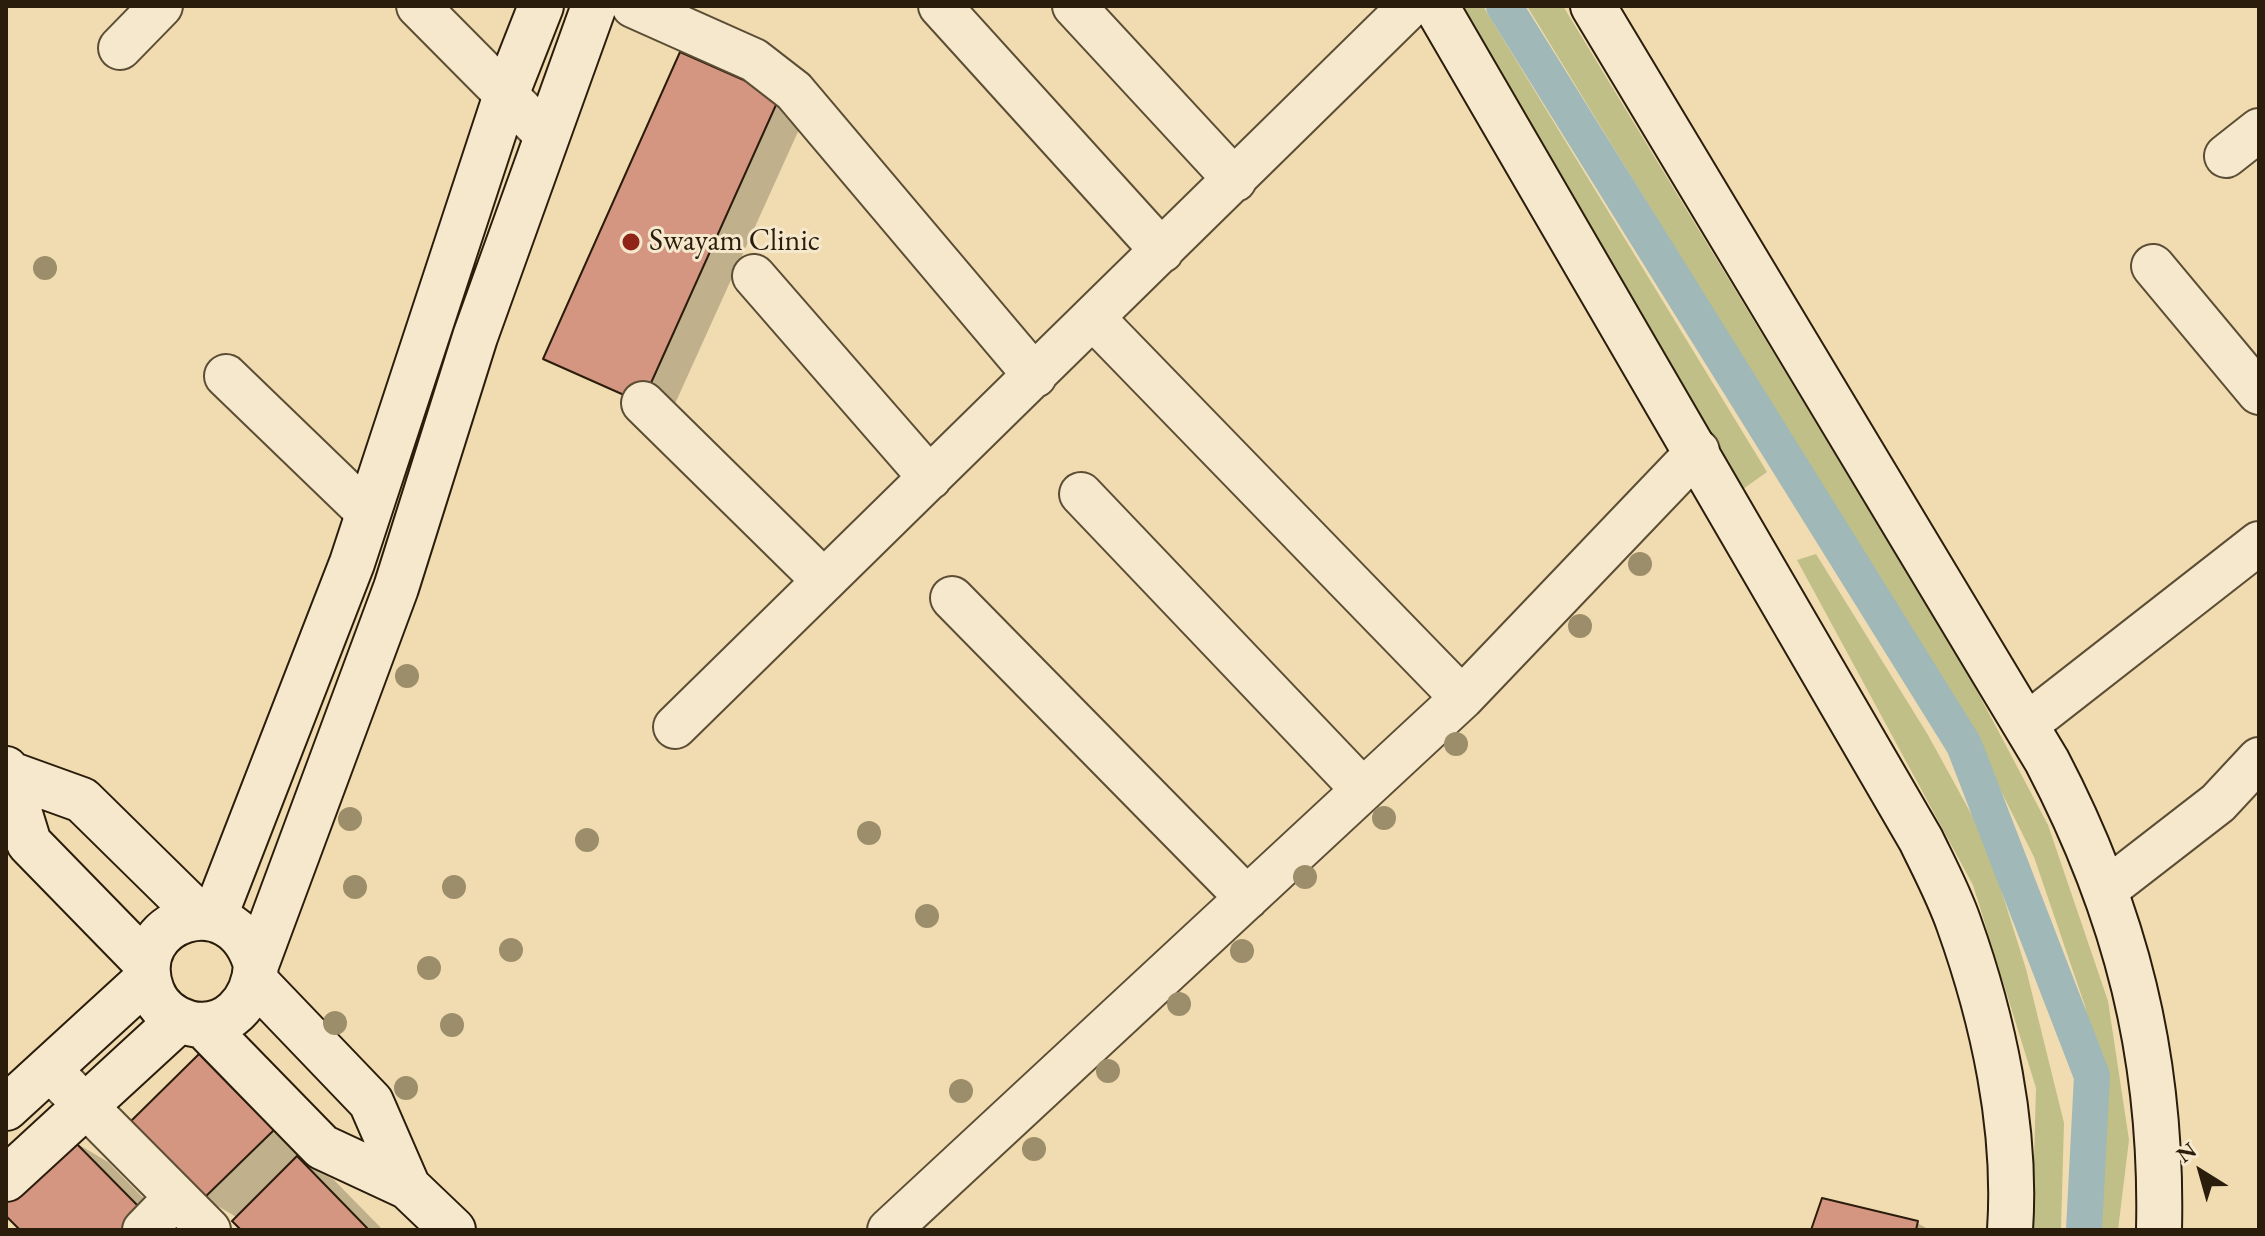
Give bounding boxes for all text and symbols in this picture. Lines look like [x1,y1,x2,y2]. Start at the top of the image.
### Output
place label: Swayam Clinic [649,224,820,260]
marker: Swayam Clinic [620,231,642,253]
north arrow [2161,1132,2241,1212]
text: N [2170,1135,2202,1169]

